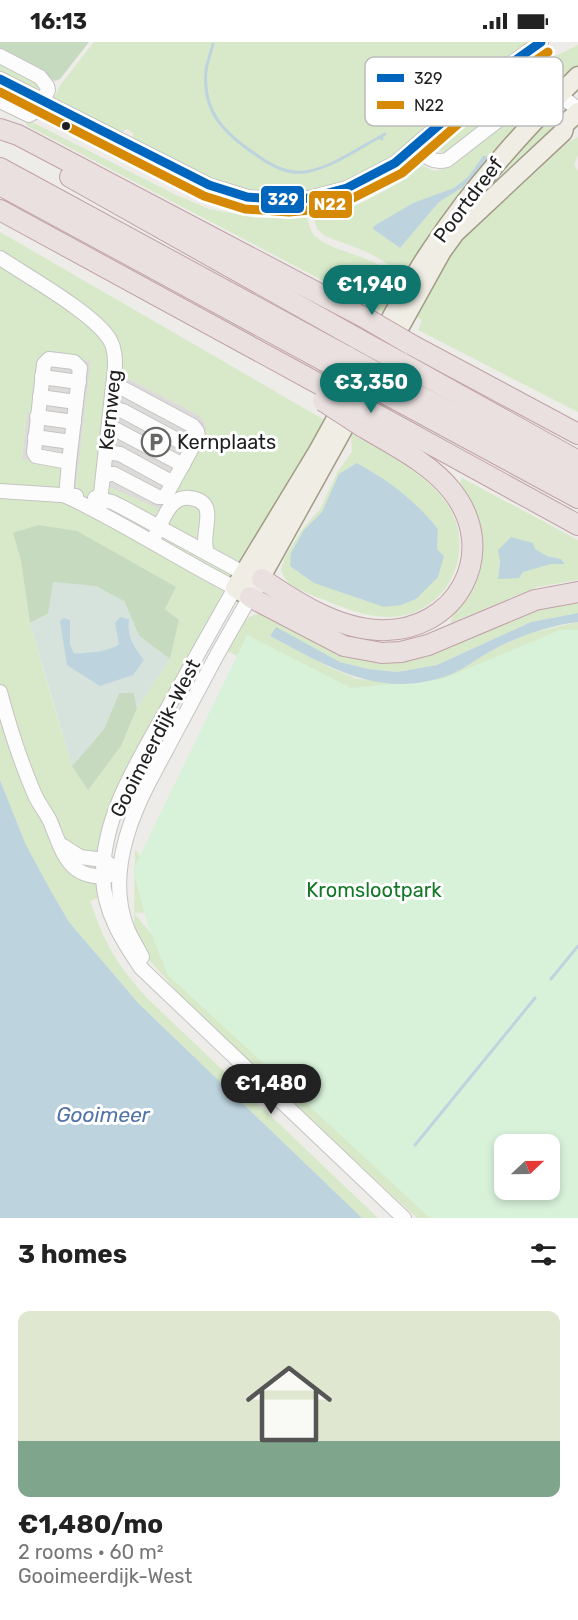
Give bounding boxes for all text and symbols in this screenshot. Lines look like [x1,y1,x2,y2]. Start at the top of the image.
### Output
text: 16:13 [30,8,87,35]
legend [365,57,563,126]
text: 329 [414,69,443,88]
text: N22 [414,96,444,115]
unlabelled marker [60,120,72,132]
street label: Poortdreef [428,152,508,247]
line badge: 329 [260,185,305,214]
text: 329 [267,190,299,209]
line badge: N22 [308,190,353,219]
text: N22 [314,195,346,214]
pin: €1,940 [323,265,421,316]
text: €1,940 [337,272,407,296]
pin: €3,350 [322,363,420,414]
street label: Kernweg [94,368,126,452]
text: €3,350 [334,370,408,394]
parking icon: Kernplaats [140,426,172,458]
place label: Kernplaats [177,430,276,454]
street label: Gooimeerdijk-West [105,655,205,821]
park label: Kromslootpark [306,878,442,902]
pin: €1,480 [222,1064,320,1115]
text: €1,480 [235,1071,307,1095]
water label: Gooimeer [56,1102,151,1127]
north arrow [494,1134,560,1200]
map controls [494,1134,560,1200]
icon: filters [527,1238,560,1271]
text: 3 homes [18,1239,127,1270]
icon: home [235,1350,343,1458]
text: €1,480/mo [18,1509,163,1540]
text: 2 rooms · 60 m² [18,1540,164,1564]
text: Gooimeerdijk-West [18,1564,192,1588]

